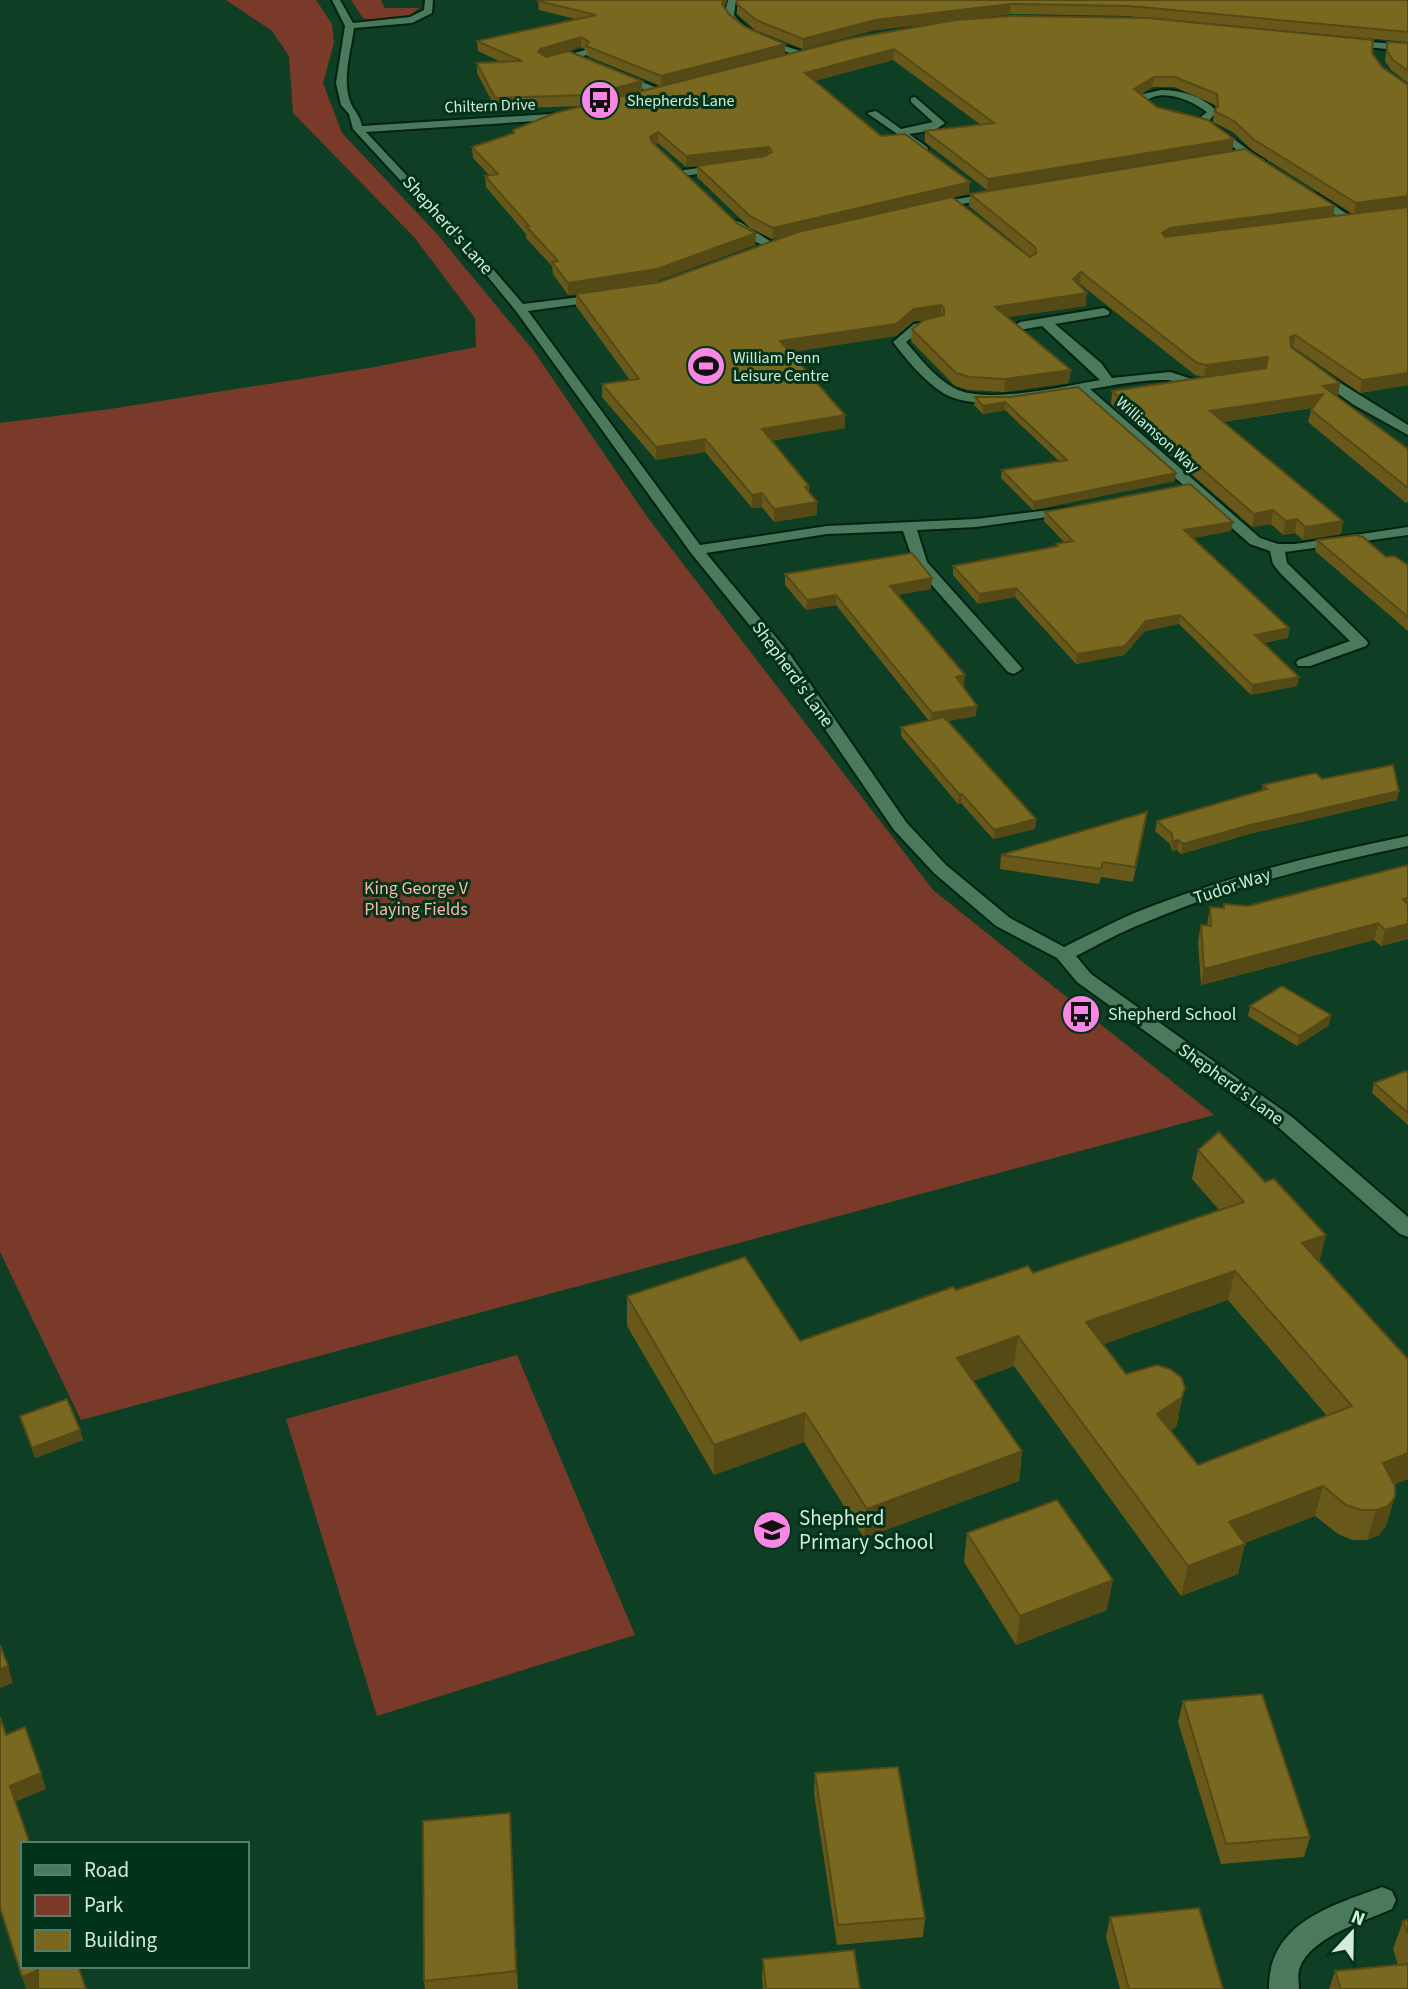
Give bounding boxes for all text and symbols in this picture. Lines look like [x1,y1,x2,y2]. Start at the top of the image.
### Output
bus stop icon: Shepherds Lane [579,79,621,121]
place label: Shepherds Lane [627,90,734,112]
street label: Chiltern Drive [444,93,536,119]
street label: Shepherd's Lane [397,171,499,280]
sports icon: William Penn Leisure Centre [685,345,727,387]
place label: William Penn Leisure Centre [733,347,829,387]
street label: Williamson Way [1111,391,1204,478]
street label: Shepherd's Lane [746,616,839,732]
street label: Tudor Way [1190,862,1274,911]
park label: King George V Playing Fields [364,876,469,922]
bus stop icon: Shepherd School [1060,993,1102,1035]
place label: Shepherd School [1108,1002,1236,1027]
street label: Shepherd's Lane [1173,1038,1289,1131]
place label: Shepherd Primary School [799,1503,934,1557]
school or university icon: Shepherd Primary School [751,1509,793,1551]
legend [21,1842,248,1968]
text: Road [84,1855,129,1885]
text: Park [84,1890,124,1920]
north arrow [1317,1898,1387,1968]
text: N [1347,1904,1369,1934]
text: Building [84,1925,158,1955]

